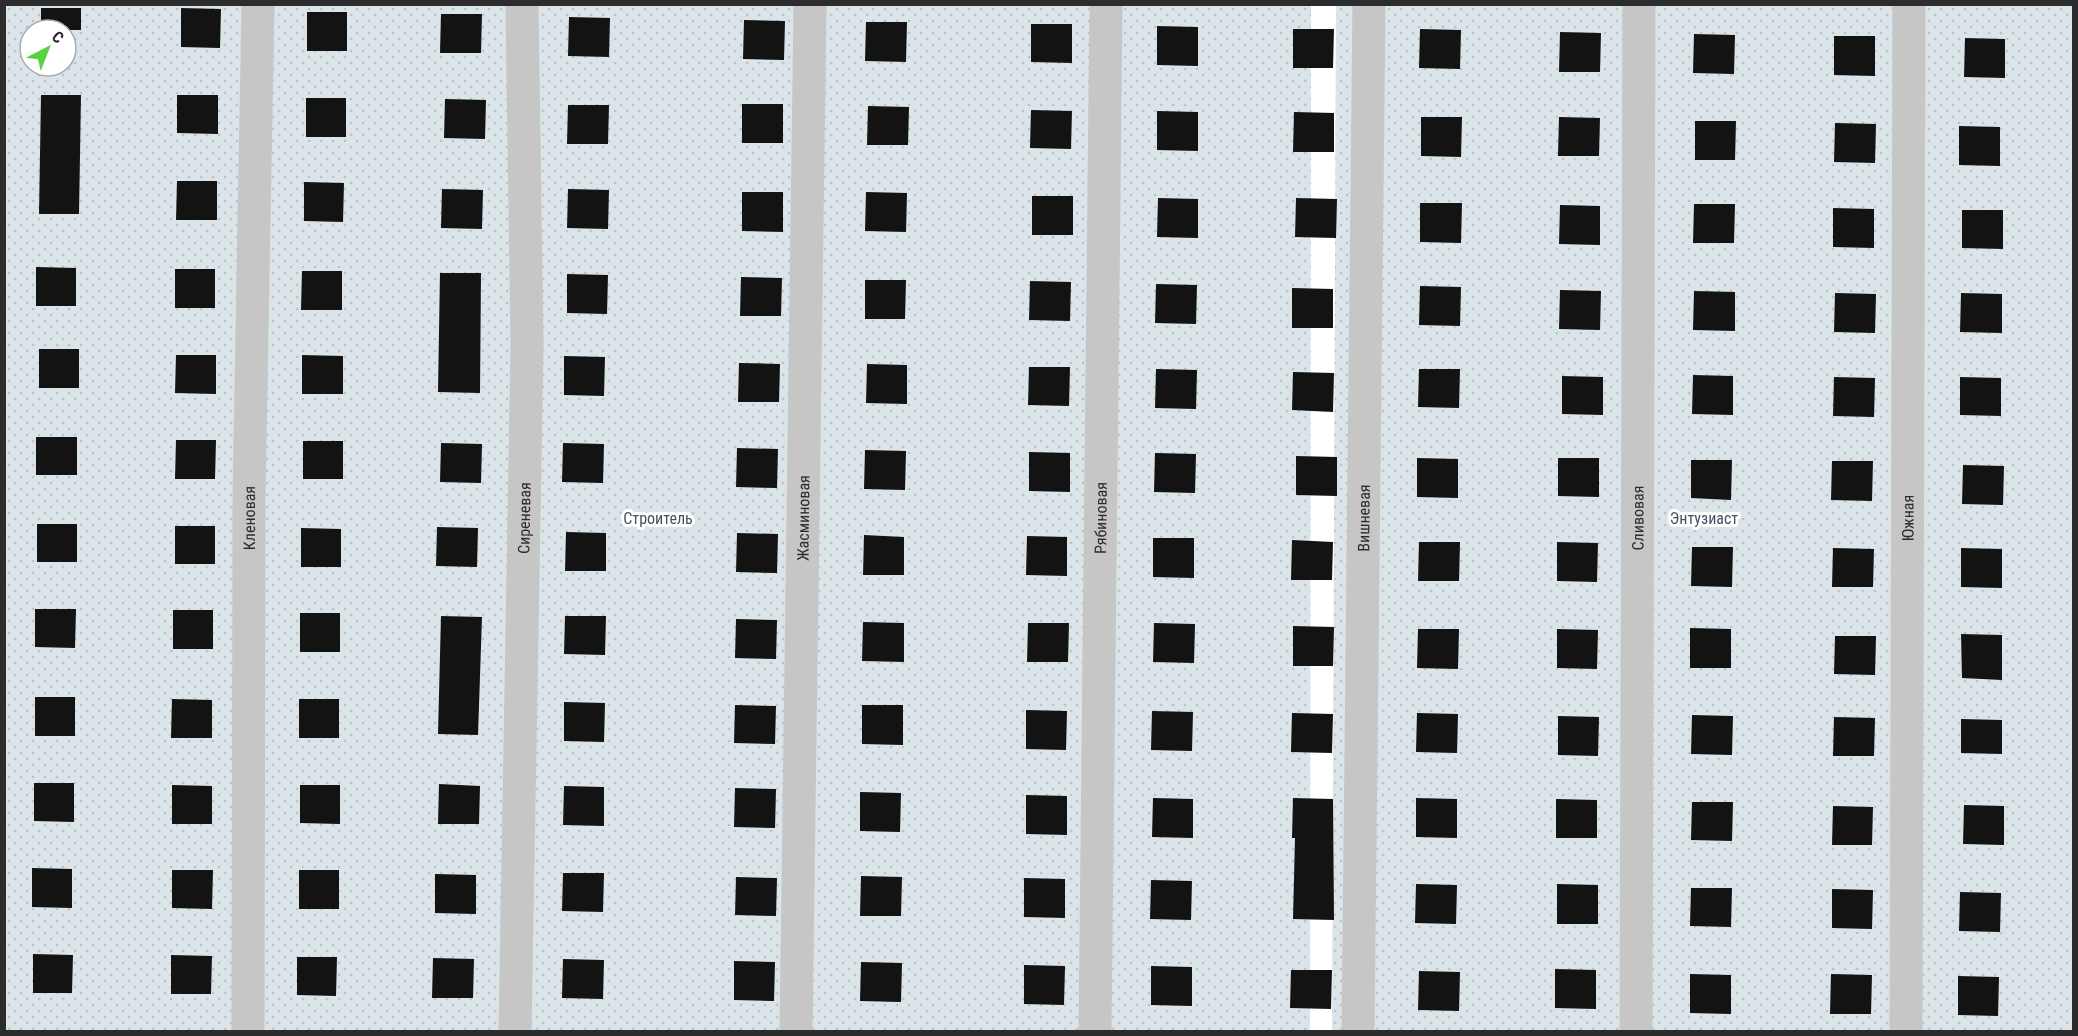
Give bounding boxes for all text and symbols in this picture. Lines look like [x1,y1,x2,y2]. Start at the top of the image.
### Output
north arrow [18,18,78,78]
text: С [48,27,67,47]
street label: Жасминовая [793,475,814,561]
street label: Сиреневая [514,482,535,554]
street label: Рябиновая [1091,482,1111,554]
street label: Вишневая [1354,484,1374,552]
street label: Сливовая [1628,485,1648,551]
street label: Кленовая [240,486,259,550]
street label: Южная [1898,495,1918,541]
park label: Строитель [623,509,693,528]
park label: Энтузиаст [1670,509,1738,528]

